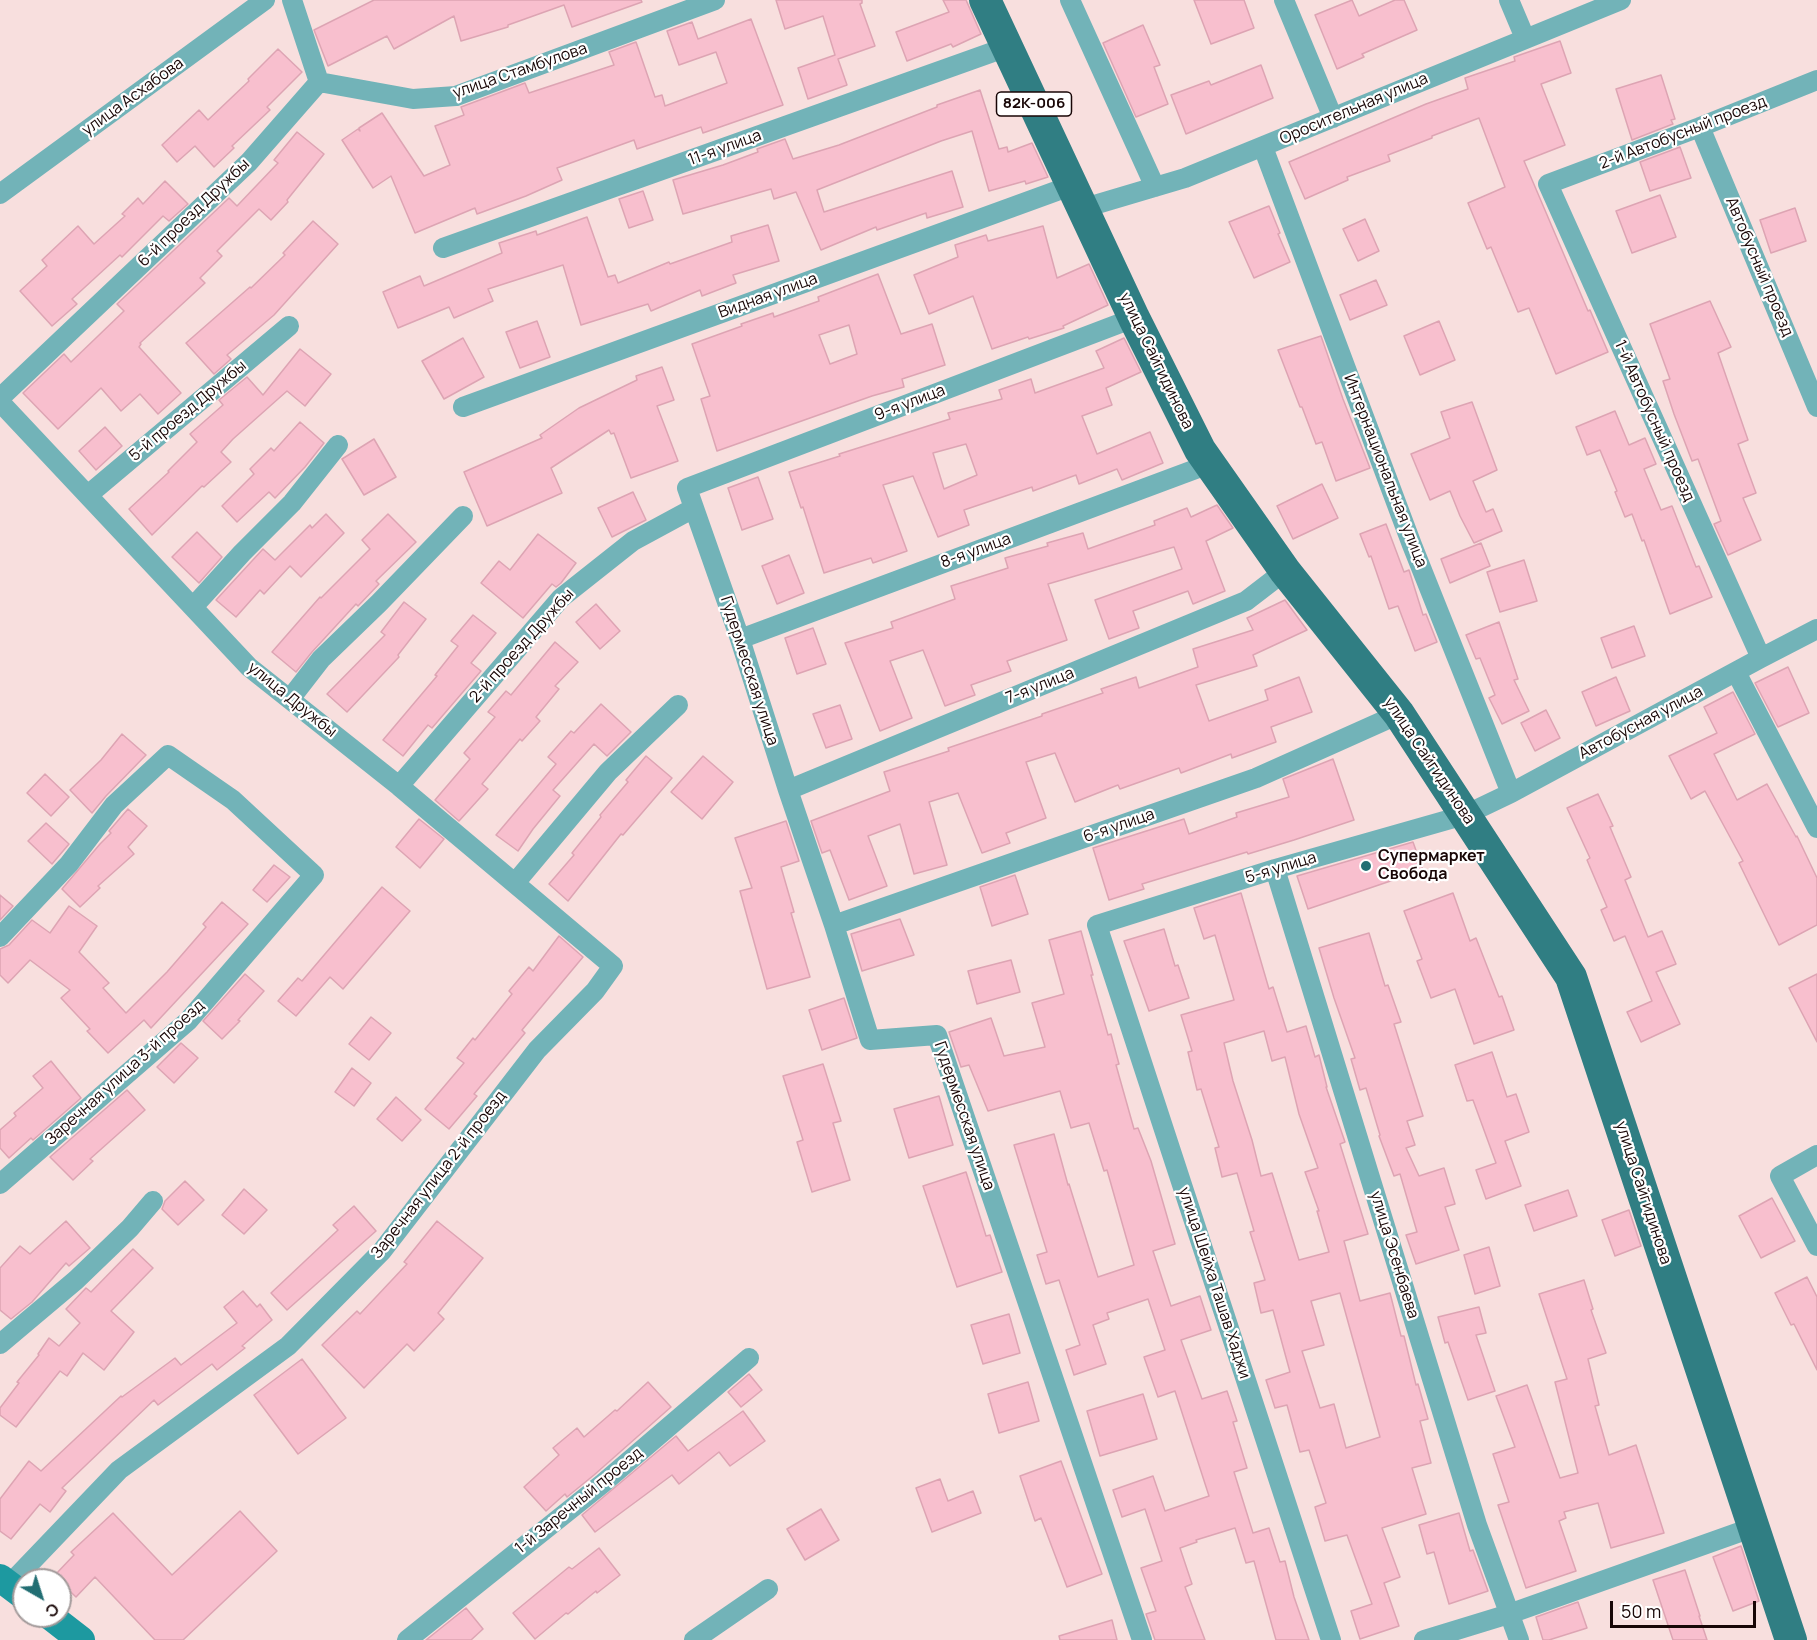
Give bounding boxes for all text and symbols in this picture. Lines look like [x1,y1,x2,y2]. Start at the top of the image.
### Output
street label: улица Стамбулова [450,39,590,103]
street label: улица Асхабова [79,54,187,140]
street label: Оросительная улица [1277,69,1431,149]
road number: 82К-006 [996,92,1072,116]
street label: 2-й Автобусный проезд [1597,92,1769,174]
street label: 11-я улица [686,126,764,170]
street label: 6-й проезд Дружбы [134,155,254,271]
street label: Автобусный проезд [1721,195,1797,339]
street label: Видная улица [716,269,820,323]
street label: улица Сайгидинова [1115,290,1197,432]
street label: 1-й Автобусный проезд [1610,337,1698,505]
street label: 5-й проезд Дружбы [126,356,250,466]
street label: Интернациональная улица [1339,372,1431,570]
street label: 9-я улица [872,381,948,425]
street label: 8-я улица [938,529,1014,573]
street label: 2-й проезд Дружбы [466,585,578,707]
street label: Гудермесская улица [716,594,782,748]
street label: улица Дружбы [244,658,340,742]
street label: 7-я улица [1003,664,1077,708]
street label: Автобусная улица [1576,682,1706,764]
street label: улица Сайгидинова [1379,694,1479,828]
street label: 6-я улица [1081,805,1157,847]
place label: Супермаркет Свобода [1378,847,1485,885]
street label: 5-я улица [1243,848,1319,888]
marker: Супермаркет Свобода [1359,859,1373,873]
street label: Заречная улица 3-й проезд [42,996,208,1150]
street label: Гудермесская улица [930,1039,998,1193]
street label: Заречная улица 2-й проезд [368,1087,510,1263]
street label: улица Сайгидинова [1611,1119,1675,1267]
street label: улица Шейха Ташав Хаджи [1174,1185,1254,1381]
street label: улица Эсенбаева [1365,1189,1423,1321]
street label: 1-й Заречный проезд [511,1444,647,1558]
north arrow [12,1568,72,1628]
scale bar [1613,1589,1758,1627]
text: С [41,1598,64,1623]
text: 50 m [1621,1599,1661,1623]

